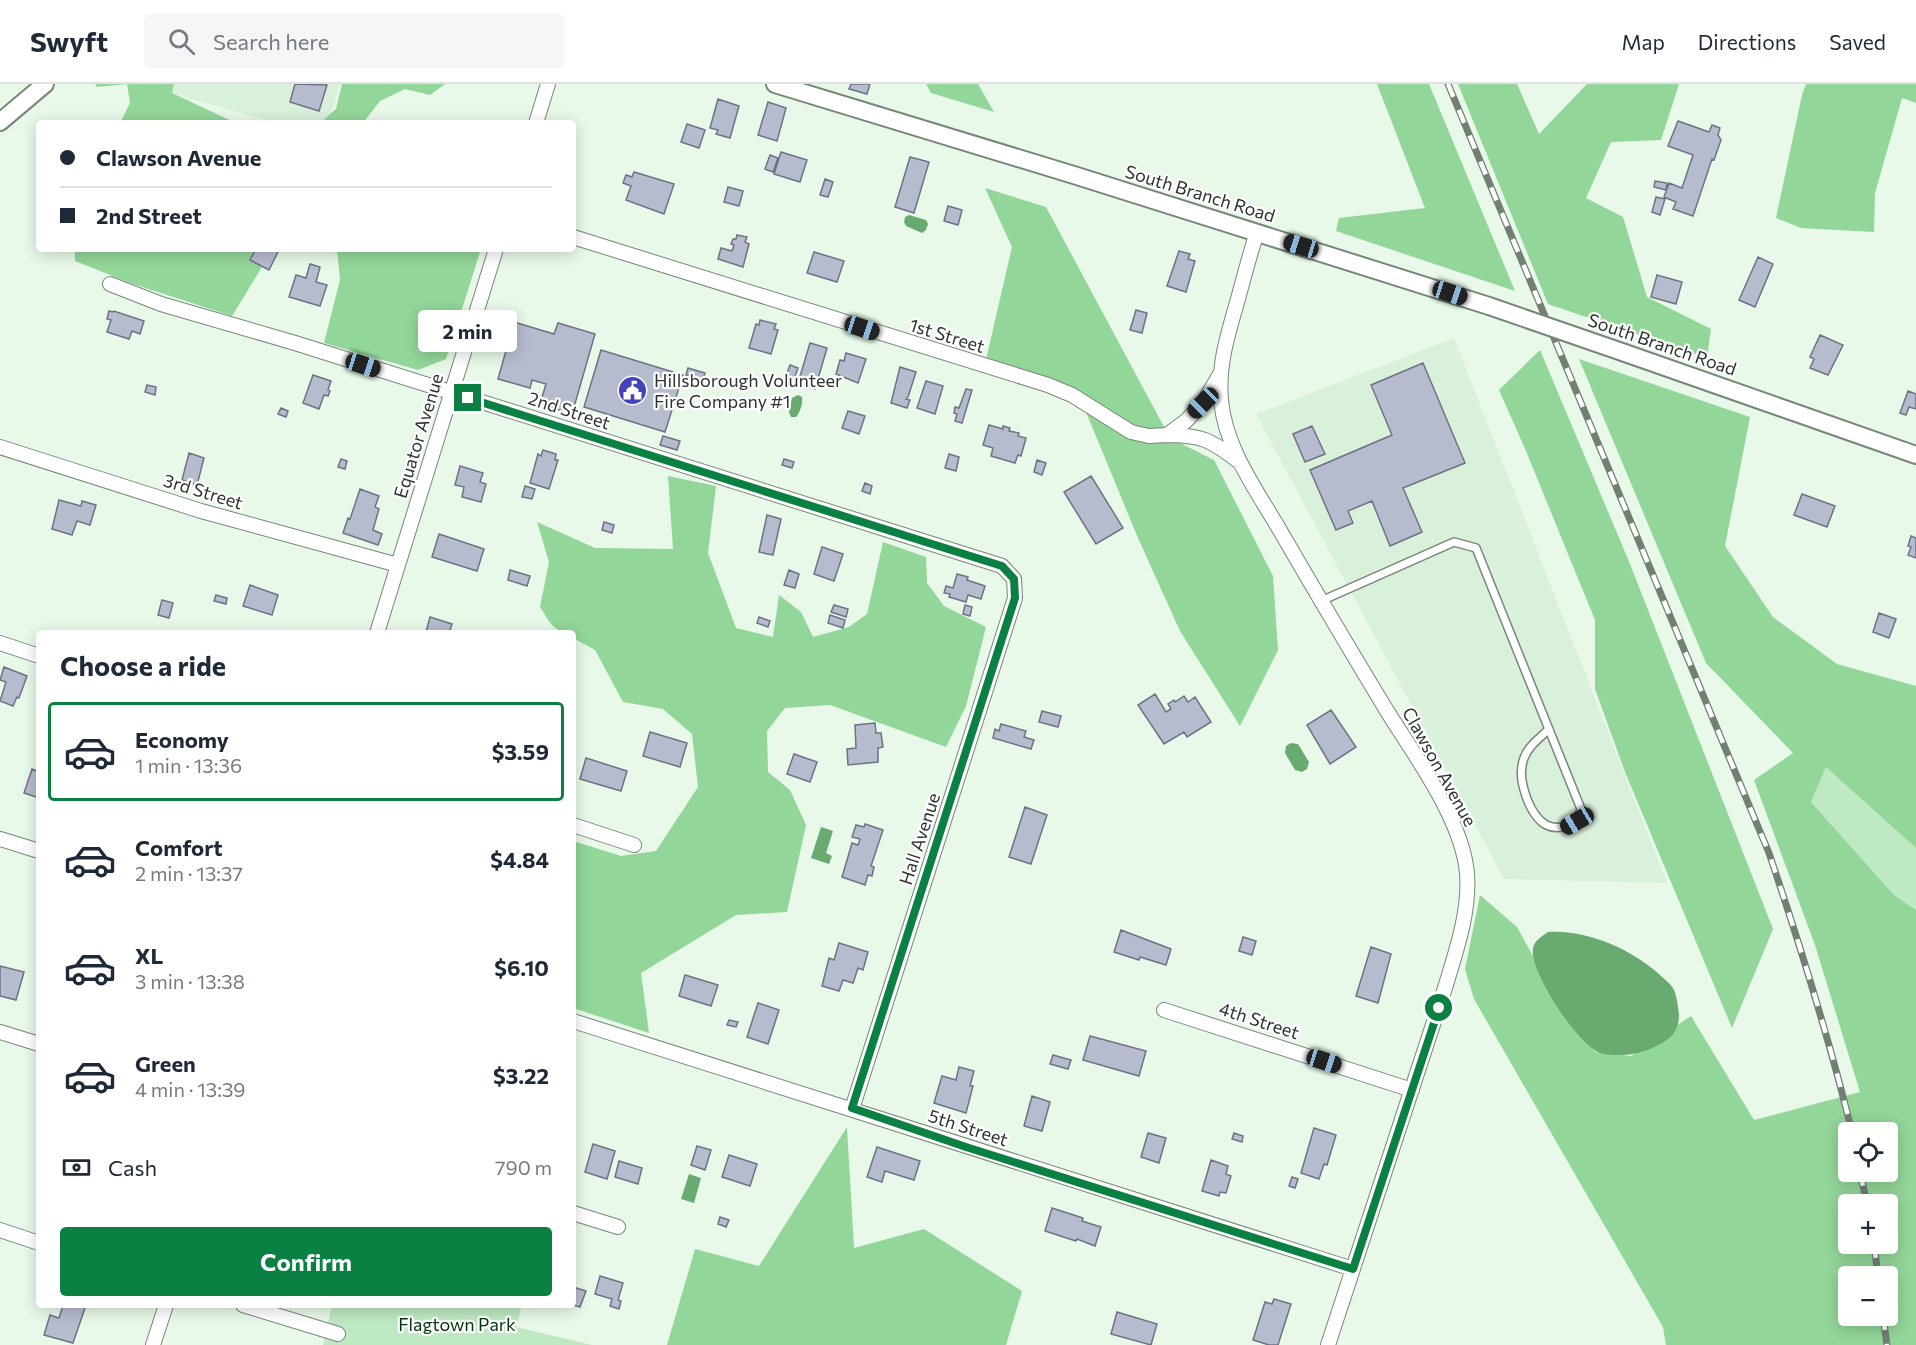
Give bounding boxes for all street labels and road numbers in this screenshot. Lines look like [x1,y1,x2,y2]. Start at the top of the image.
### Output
street label: South Branch Road [1123,160,1278,226]
street label: South Branch Road [1585,308,1739,380]
street label: 1st Street [907,313,988,357]
street label: Equator Avenue [389,371,447,501]
street label: 2nd Street [525,386,613,434]
street label: 3rd Street [161,469,246,514]
street label: Clawson Avenue [1398,703,1482,830]
street label: Hall Avenue [894,790,944,888]
street label: 4th Street [1217,997,1302,1043]
street label: 5th Street [926,1104,1011,1150]

